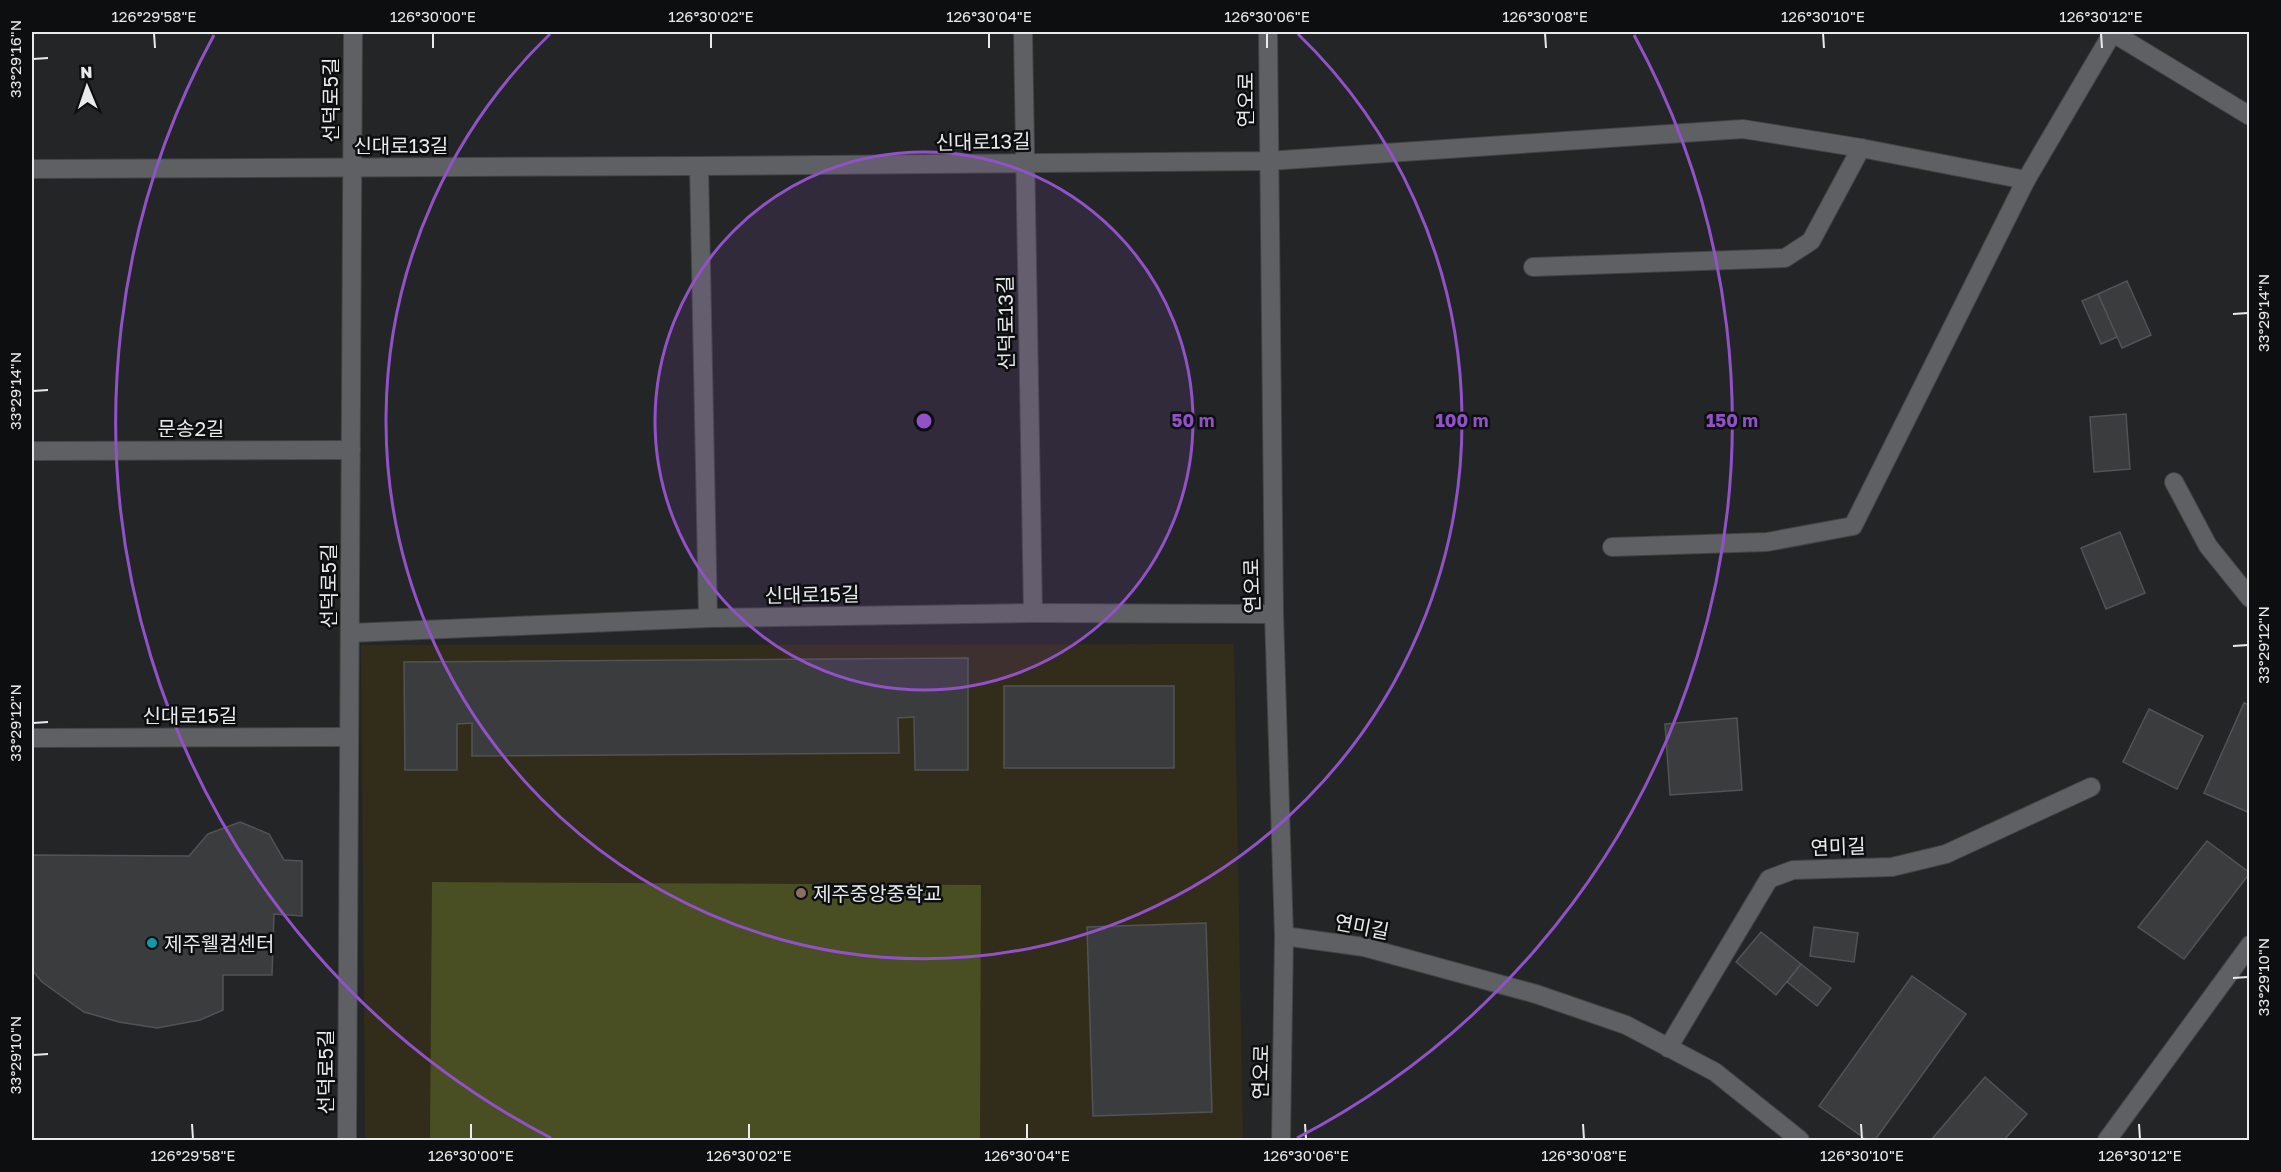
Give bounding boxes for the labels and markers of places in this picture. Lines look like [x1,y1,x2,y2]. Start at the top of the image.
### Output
centre of rings [914,411,934,431]
place label: 제주중앙중학교 [813,881,942,905]
marker: 제주중앙중학교 [794,886,808,900]
place label: 제주웰컴센터 [164,931,274,955]
marker: 제주웰컴센터 [145,936,159,950]

